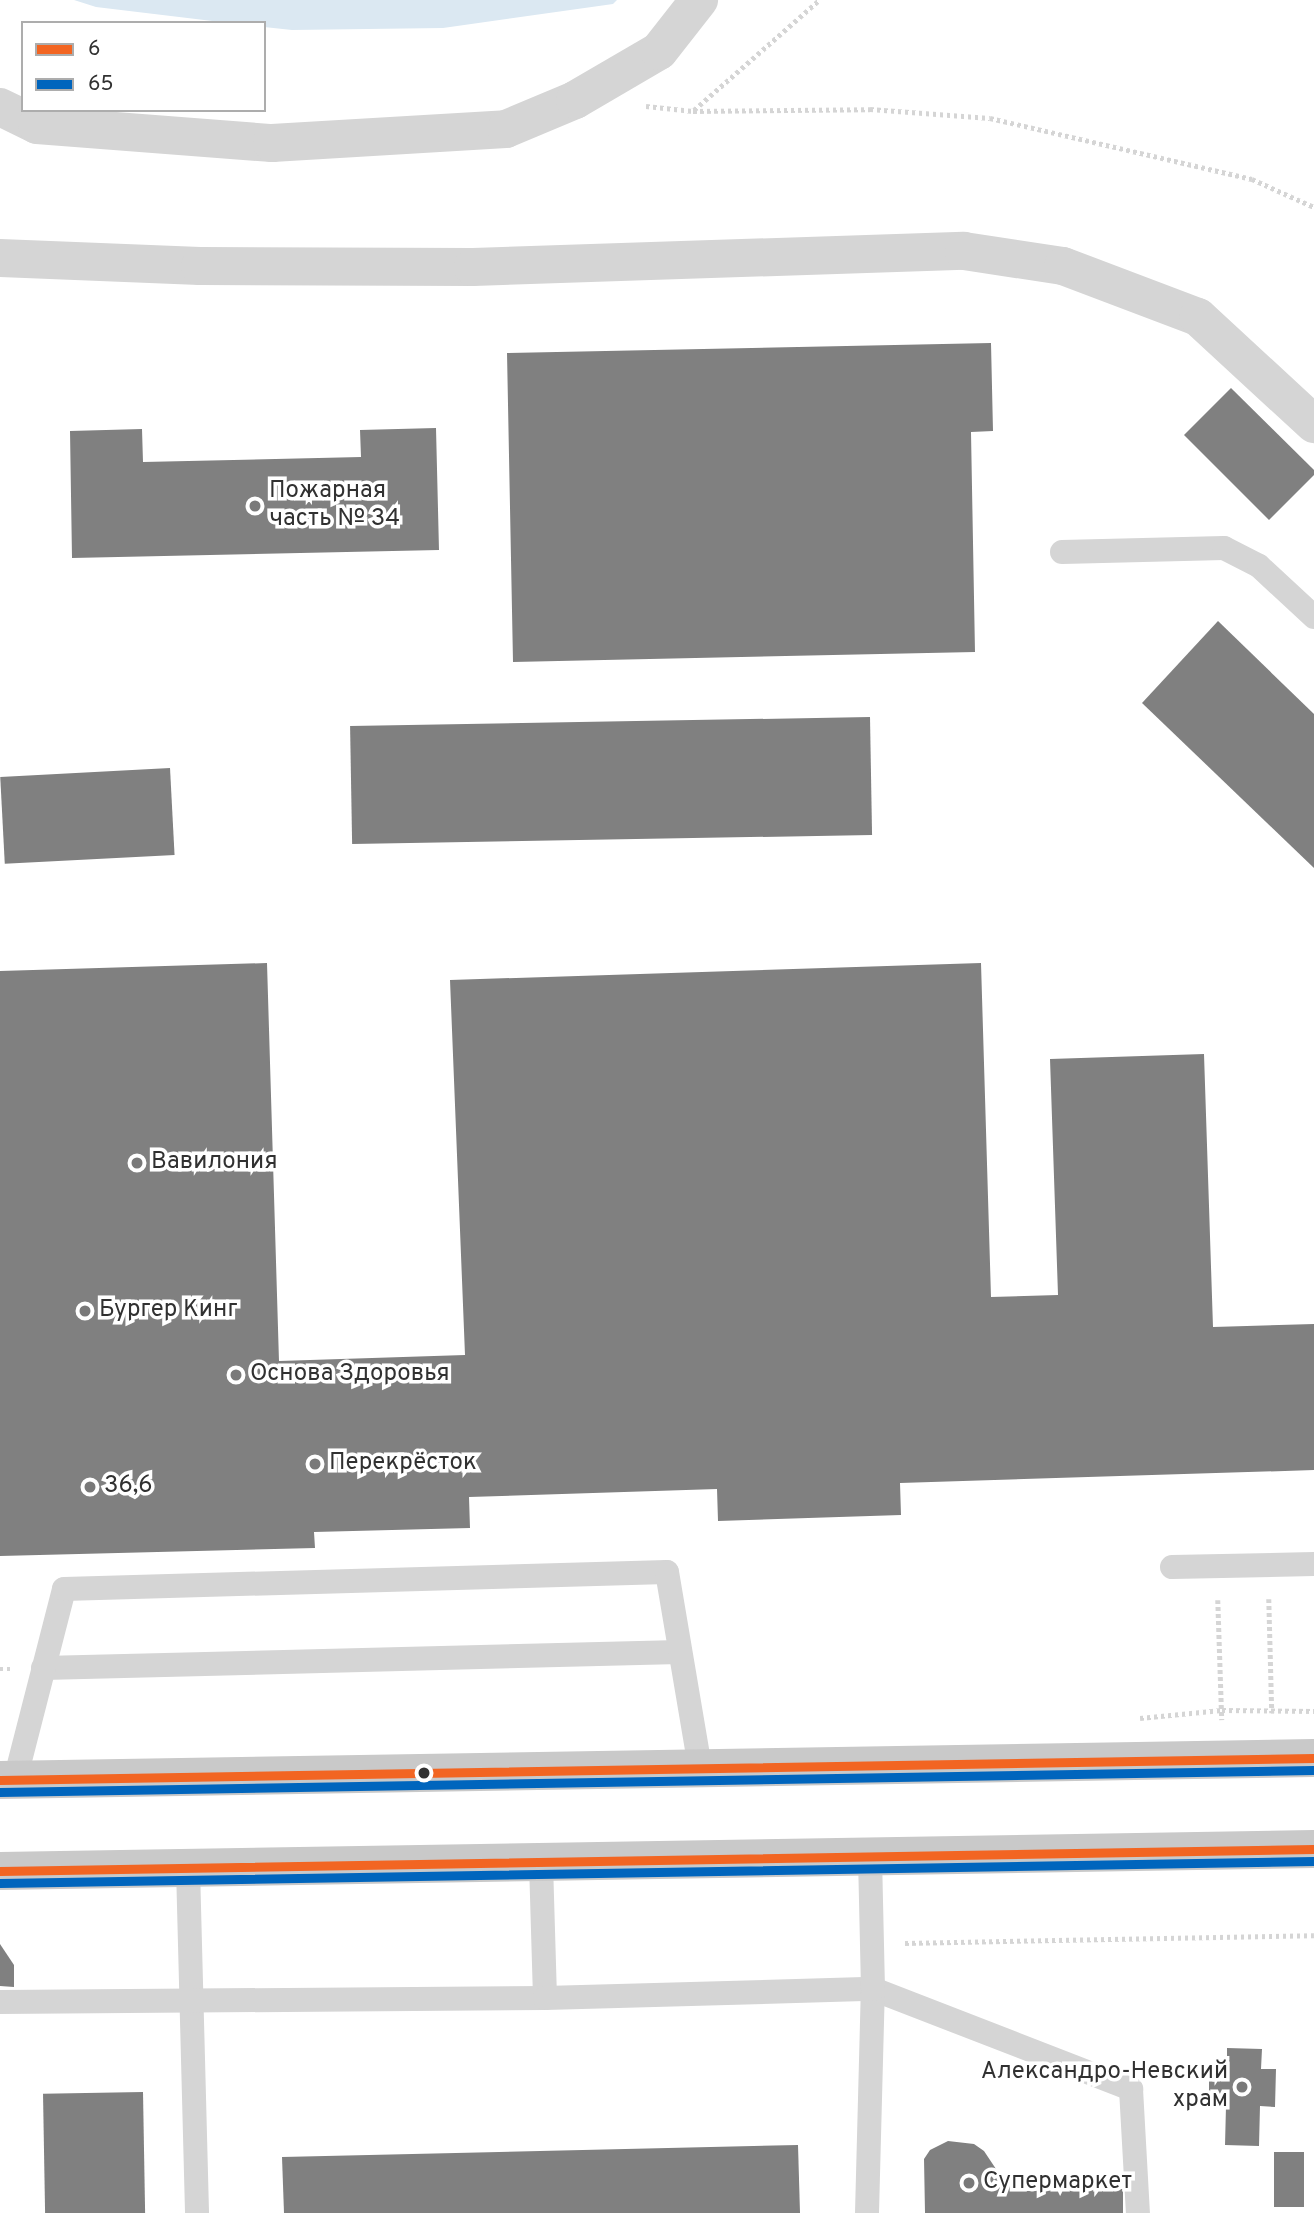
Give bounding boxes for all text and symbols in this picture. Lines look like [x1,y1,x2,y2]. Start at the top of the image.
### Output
legend [21,21,266,112]
text: 6 [88,36,101,63]
text: 65 [88,71,114,98]
place label: Пожарная часть № 34 [269,478,400,534]
marker: Пожарная часть № 34 [247,498,263,514]
place label: Вавилония [151,1149,278,1177]
marker: Вавилония [129,1155,145,1171]
place label: Бургер Кинг [99,1297,238,1325]
marker: Бургер Кинг [77,1303,93,1319]
place label: Основа Здоровья [250,1361,450,1389]
marker: Основа Здоровья [228,1367,244,1383]
place label: Перекрёсток [329,1450,477,1478]
marker: Перекрёсток [307,1456,323,1472]
place label: 36,6 [104,1473,153,1501]
marker: 36,6 [82,1479,98,1495]
unlabelled marker [417,1766,431,1780]
place label: Александро-Невский храм [981,2059,1228,2115]
marker: Александро-Невский храм [1234,2079,1250,2095]
place label: Супермаркет [983,2169,1132,2197]
marker: Супермаркет [961,2175,977,2191]

